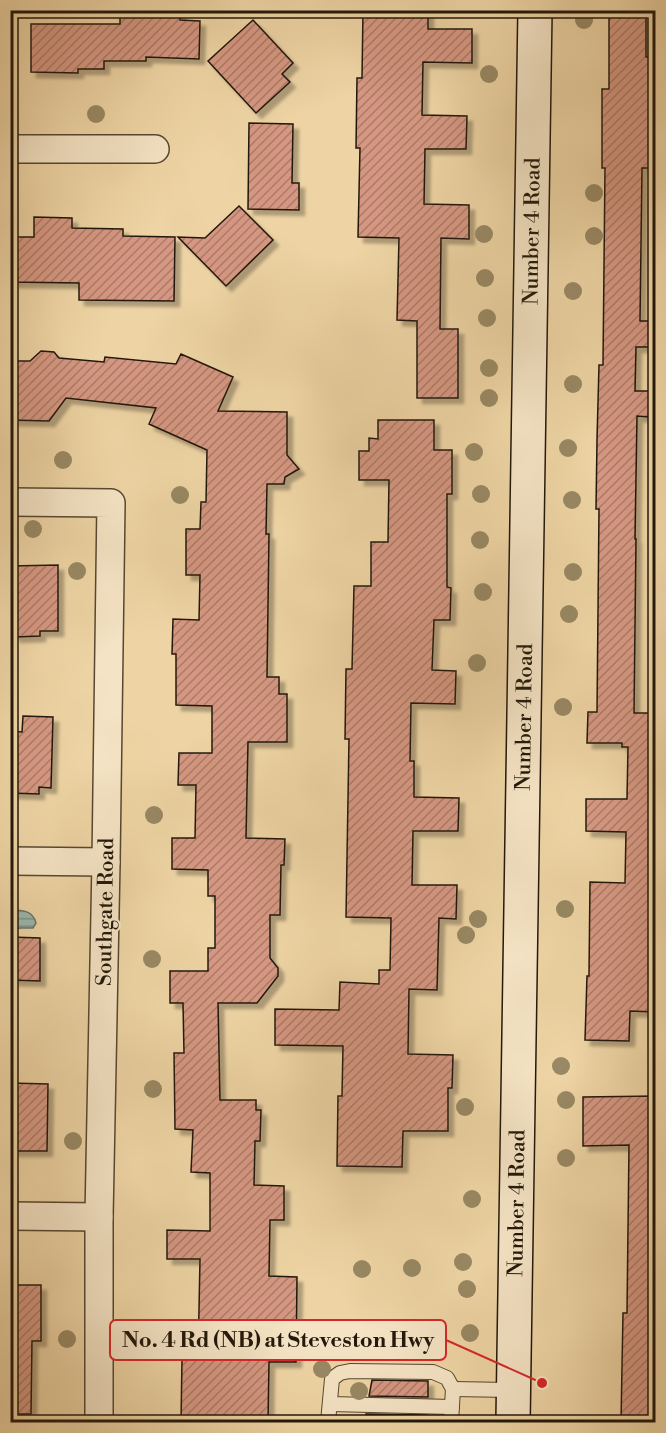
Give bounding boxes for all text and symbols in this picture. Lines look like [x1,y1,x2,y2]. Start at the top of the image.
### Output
street label: Number 4 Road [518,157,547,305]
street label: Number 4 Road [511,643,539,791]
street label: Southgate Road [92,838,120,986]
street label: Number 4 Road [503,1129,532,1277]
callout: No. 4 Rd (NB) at Steveston Hwy [110,1320,446,1360]
text: No. 4 Rd (NB) at Steveston Hwy [122,1327,435,1354]

